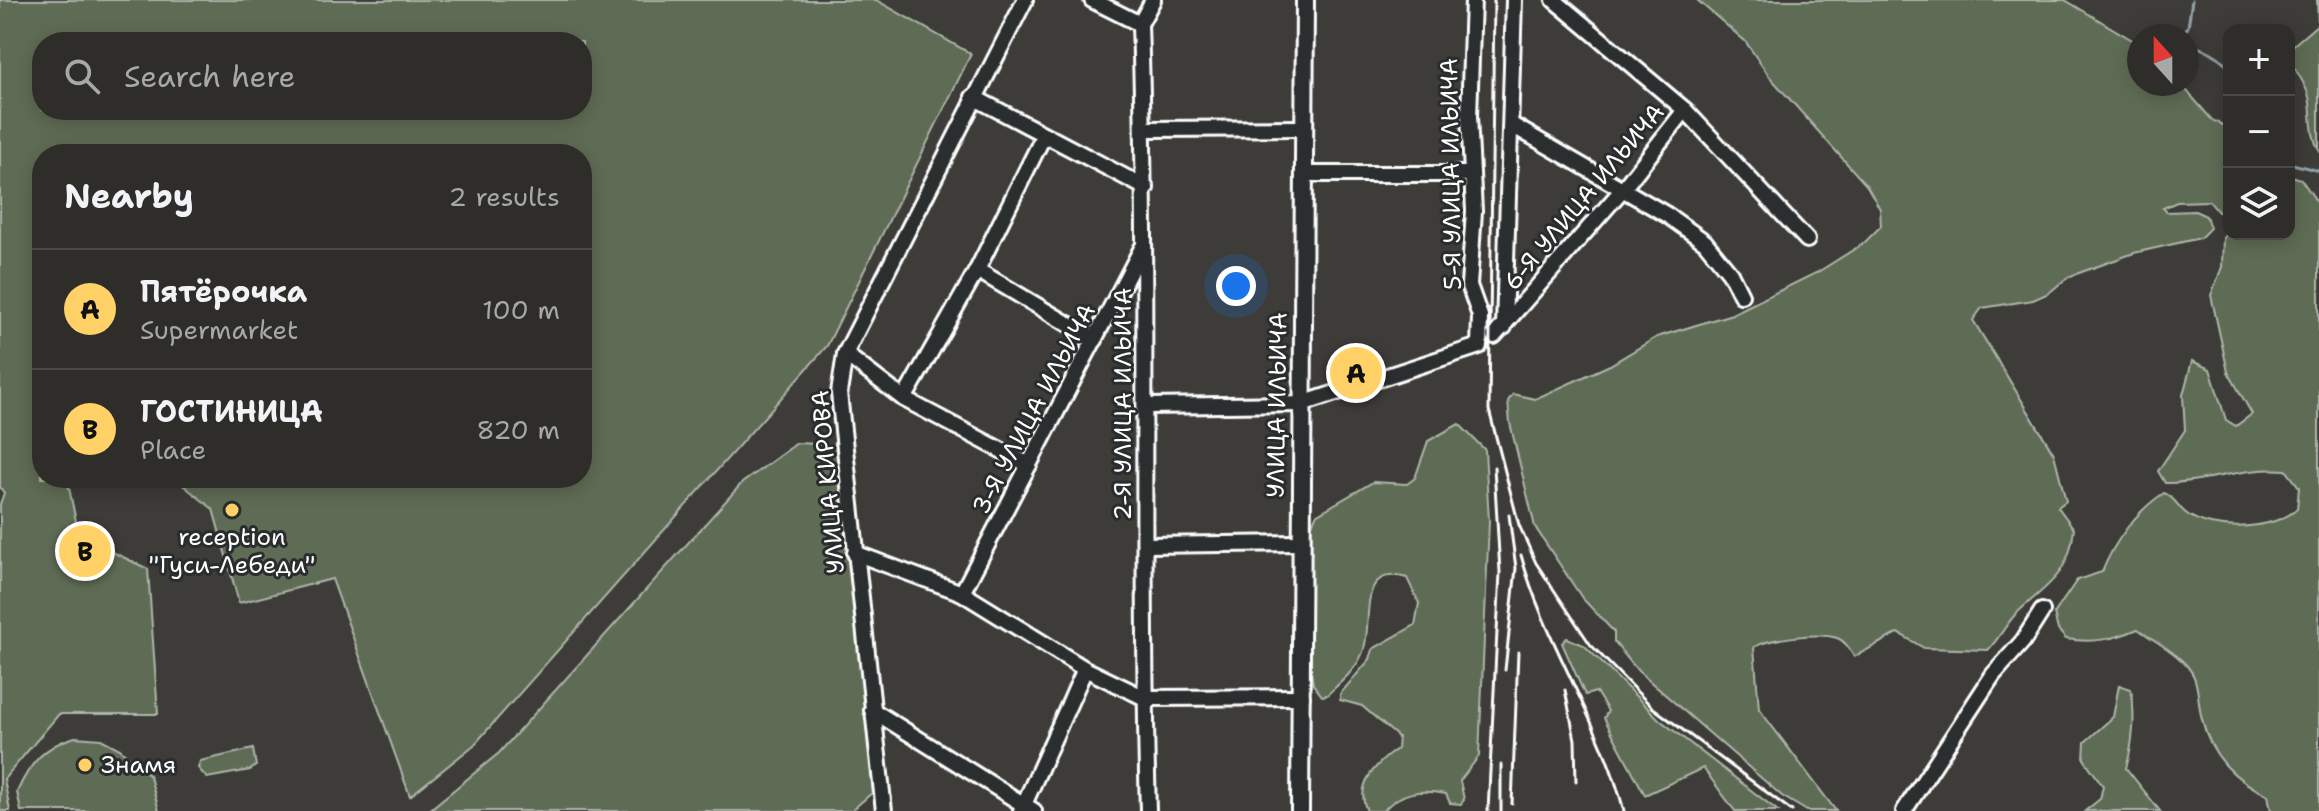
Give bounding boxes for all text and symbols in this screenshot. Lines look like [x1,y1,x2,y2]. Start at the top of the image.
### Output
north arrow [2127,24,2199,96]
map controls [2223,24,2295,240]
button: + [2223,24,2295,96]
search box [32,32,592,120]
icon: search [60,54,104,98]
text: Search here [124,56,295,97]
street label: 5-Я УЛИЦА ИЛЬИЧА [1433,58,1469,290]
button: − [2223,96,2295,168]
street label: 6-Я УЛИЦА ИЛЬИЧА [1496,97,1672,297]
button: layers [2223,168,2295,240]
text: Nearby [64,173,194,219]
text: 2 results [448,179,560,214]
your location [1216,266,1256,306]
text: Пятёрочка [140,271,307,312]
street label: 2-Я УЛИЦА ИЛЬИЧА [1107,288,1139,520]
text: A [80,292,100,327]
text: 100 m [482,292,560,327]
street label: 3-Я УЛИЦА ИЛЬИЧА [965,298,1103,520]
text: Supermarket [140,312,298,347]
street label: УЛИЦА ИЛЬИЧА [1259,312,1295,498]
pin: A [1330,343,1382,403]
street label: УЛИЦА КИРОВА [804,389,852,575]
text: ГОСТИНИЦА [140,391,323,432]
text: B [82,412,98,447]
text: 820 m [477,412,560,447]
text: Place [140,432,206,467]
marker: reception "Гуси-Лебеди" [223,501,241,519]
pin: B [59,521,111,581]
place label: reception "Гуси-Лебеди" [149,521,315,581]
place label: Знамя [101,749,176,781]
marker: Знамя [76,756,94,774]

